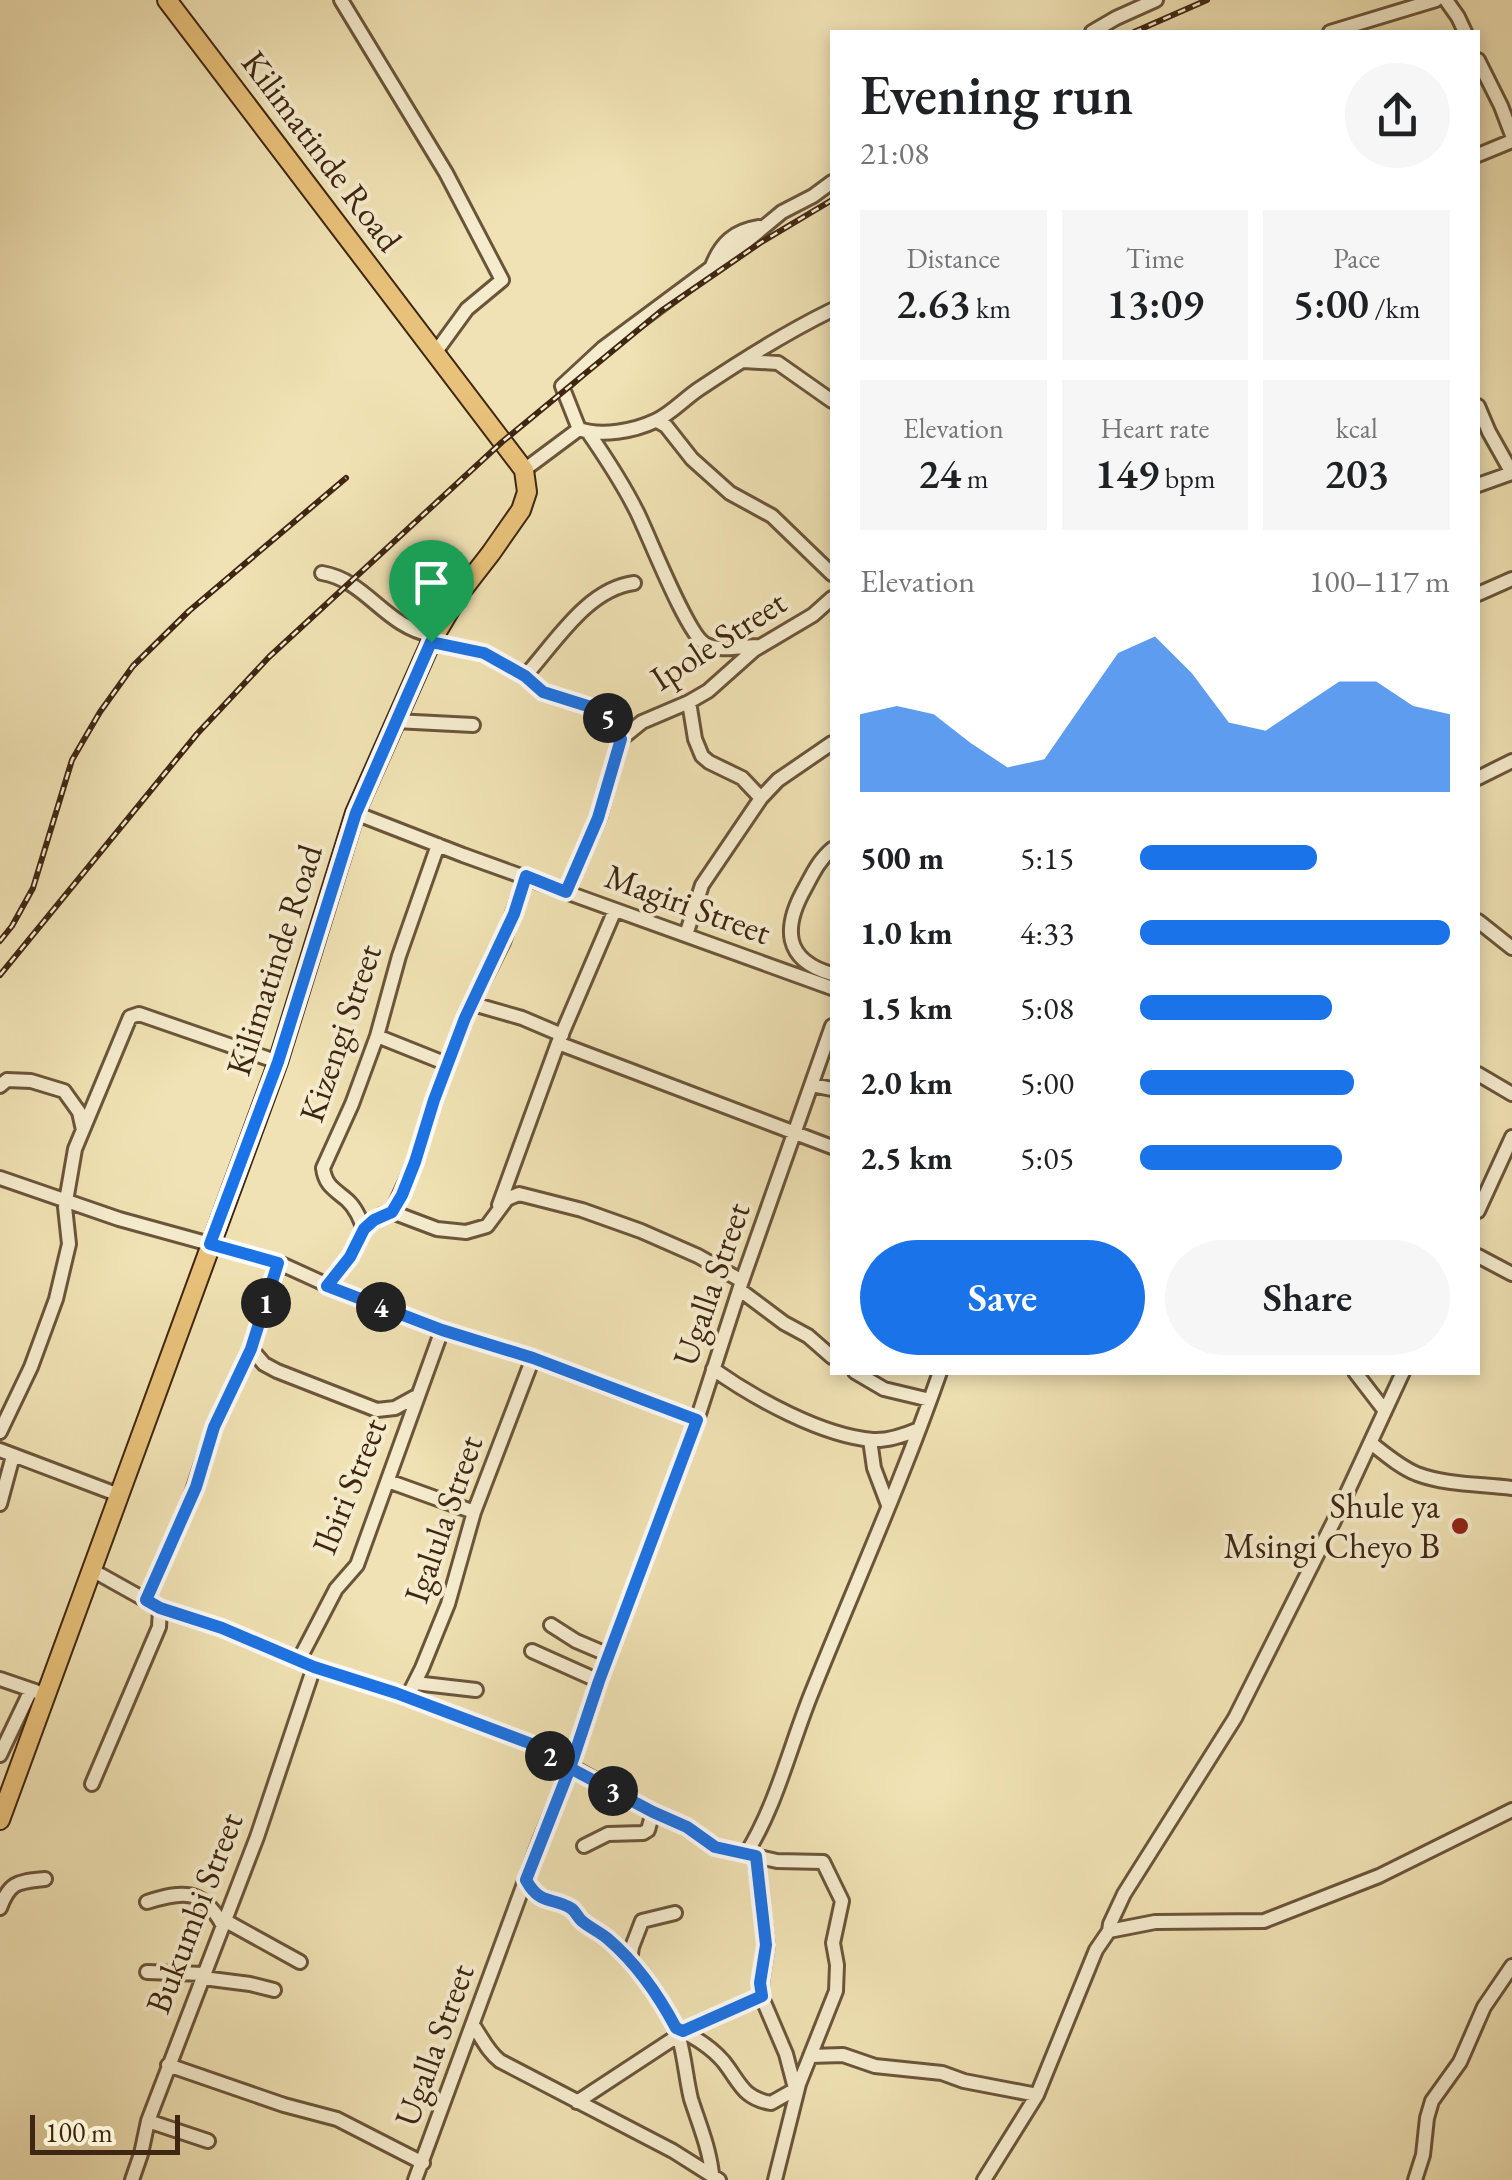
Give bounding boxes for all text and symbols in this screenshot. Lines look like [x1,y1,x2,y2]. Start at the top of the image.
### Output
street label: Kilimatinde Road [232,41,413,260]
text: Evening run [860,59,1133,130]
button: share [1345,63,1450,168]
text: 21:08 [860,132,929,174]
text: Distance [907,240,1000,276]
text: Time [1126,240,1184,276]
text: Pace [1333,240,1380,276]
text: 2.63 [896,276,970,331]
text: 13:09 [1106,276,1204,331]
text: 5:00 [1293,276,1369,331]
text: km [970,290,1011,326]
text: /km [1369,290,1421,326]
text: Elevation [903,410,1004,446]
text: Heart rate [1101,410,1209,446]
text: kcal [1336,410,1378,446]
text: 24 [918,446,961,501]
text: 149 [1095,446,1159,501]
text: 203 [1324,446,1389,501]
text: m [961,460,989,496]
text: bpm [1159,460,1215,496]
pin [389,540,474,643]
icon: arrive [404,555,459,610]
text: Elevation [860,560,975,602]
text: 100–117 m [1309,560,1450,602]
street label: Ipole Street [641,579,794,700]
pin: 5 [583,693,633,743]
text: 5 [601,700,615,736]
text: 500 m [860,837,944,879]
text: 5:15 [1020,837,1074,879]
street label: Kilimatinde Road [215,838,332,1081]
street label: Magiri Street [599,853,777,954]
text: 1.0 km [860,912,953,954]
text: 4:33 [1020,912,1074,954]
street label: Kizengi Street [288,938,391,1128]
text: 1.5 km [860,987,953,1029]
text: 5:08 [1020,987,1074,1029]
text: 2.0 km [860,1062,953,1104]
text: 5:00 [1020,1062,1074,1104]
text: 2.5 km [860,1137,953,1179]
text: 5:05 [1020,1137,1074,1179]
street label: Ugalla Street [662,1196,759,1371]
button: Save [860,1240,1145,1355]
button: Share [1165,1240,1450,1355]
pin: 1 [241,1278,291,1328]
pin: 4 [356,1282,406,1332]
text: 1 [259,1285,273,1321]
text: 4 [374,1289,388,1325]
street label: Ibiri Street [301,1411,396,1560]
street label: Igalula Street [393,1429,492,1609]
place label: Shule ya Msingi Cheyo B [1223,1483,1440,1568]
marker: Shule ya Msingi Cheyo B [1449,1515,1471,1537]
pin: 2 [525,1731,575,1781]
text: 2 [543,1738,557,1774]
pin: 3 [588,1766,638,1816]
text: 3 [606,1773,620,1809]
street label: Bukumbi Street [135,1806,252,2020]
street label: Ugalla Street [383,1957,484,2132]
scale bar [30,2110,180,2154]
text: 100 m [45,2114,113,2150]

